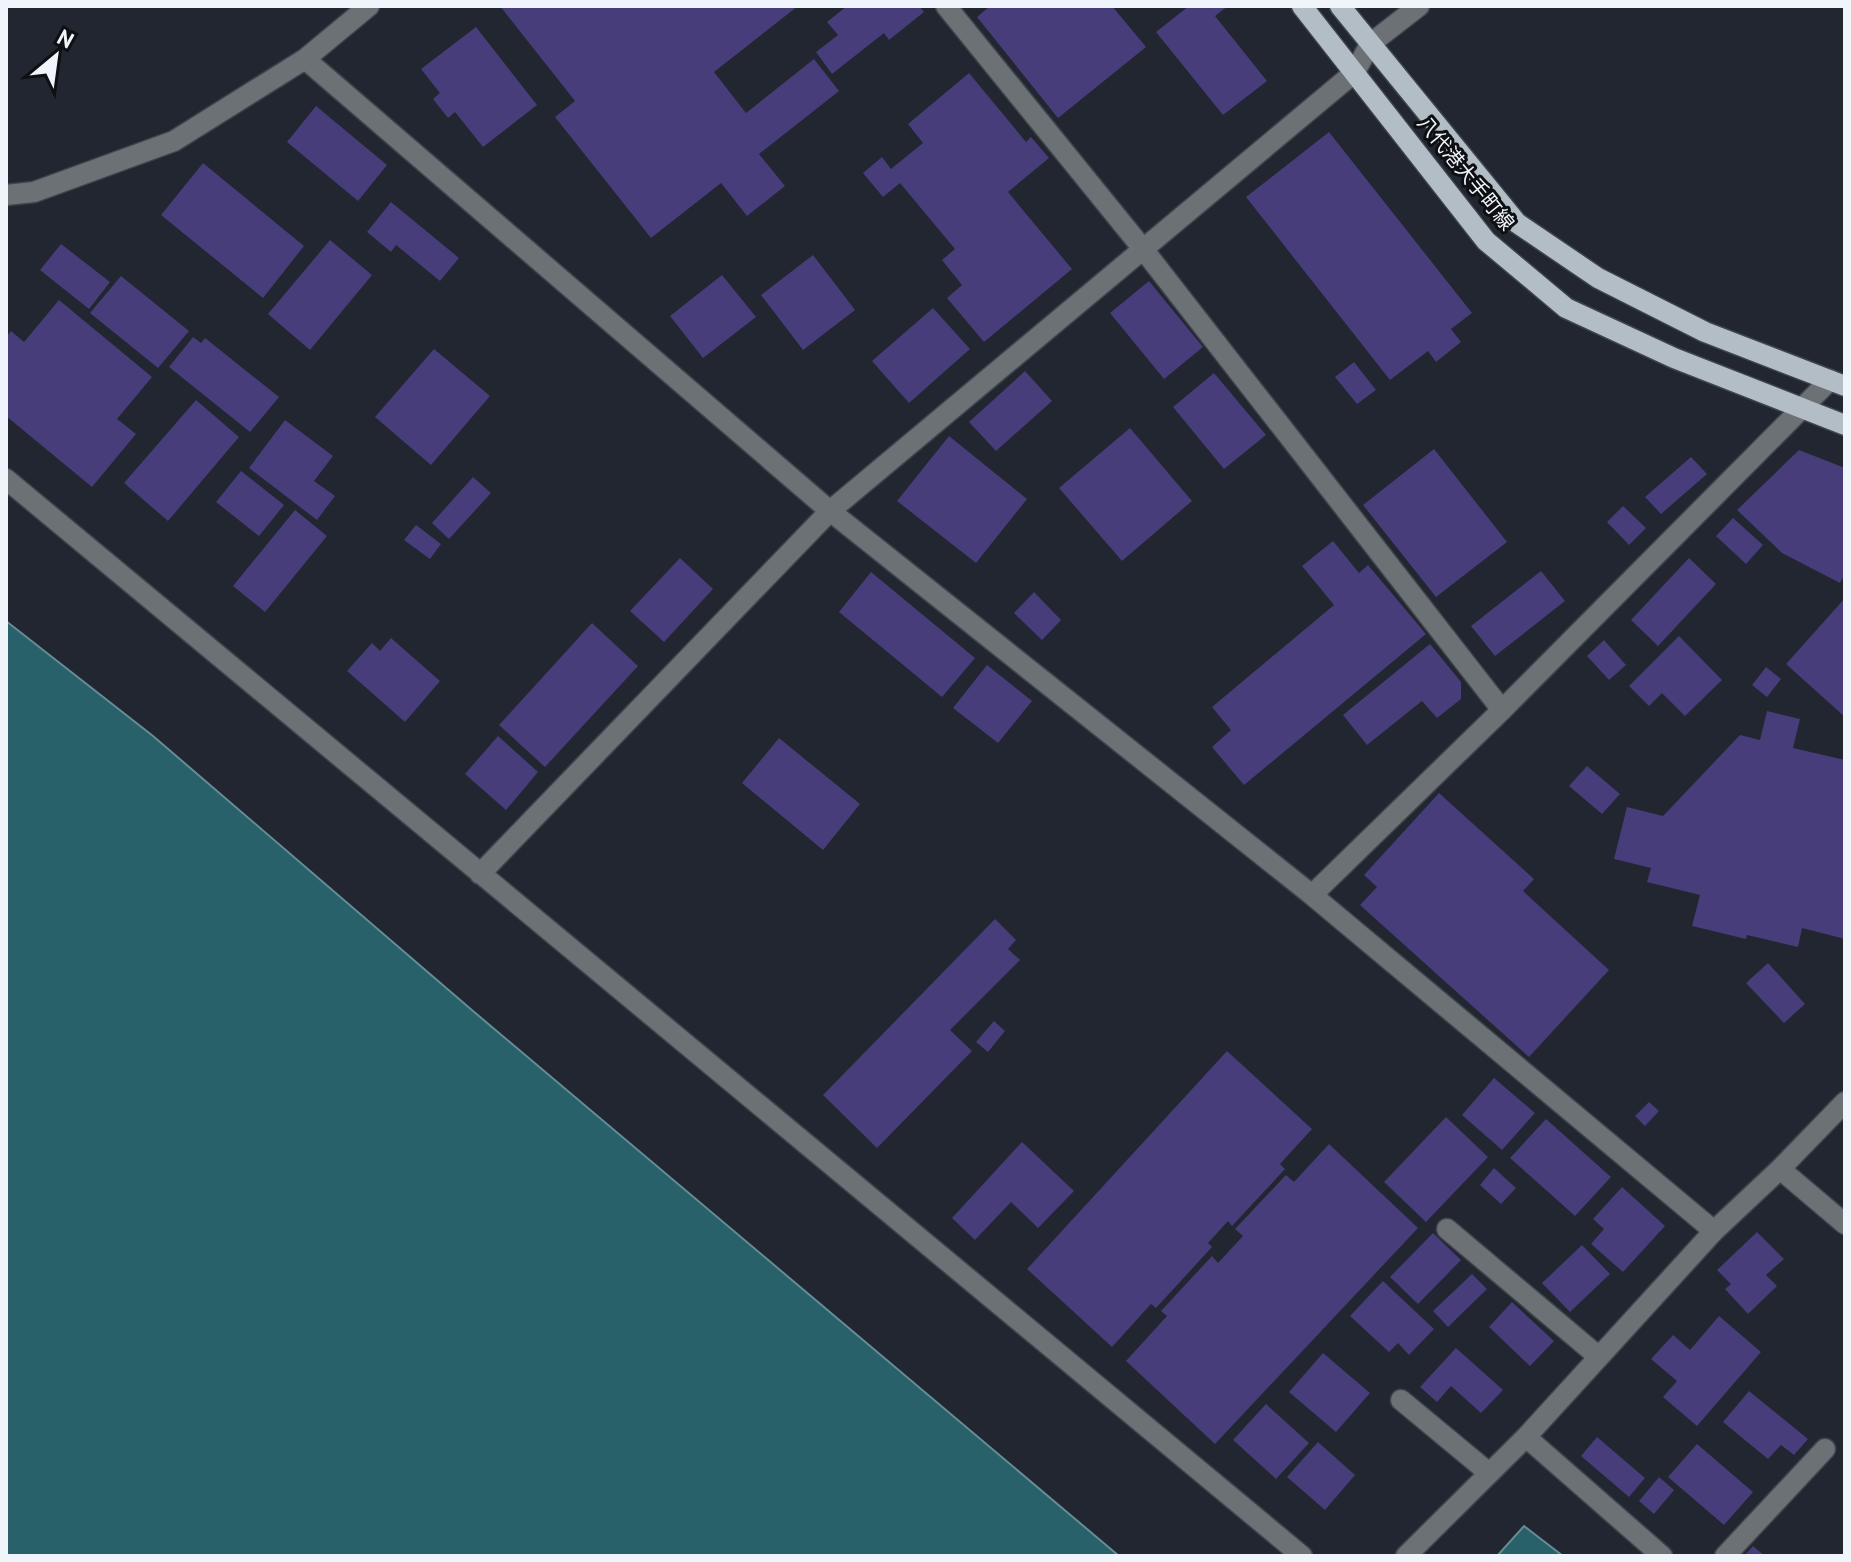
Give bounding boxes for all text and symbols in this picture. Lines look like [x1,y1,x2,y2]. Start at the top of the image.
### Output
north arrow [16,16,96,96]
text: N [53,23,79,54]
street label: 八代港大手町線 [1412,110,1520,236]

